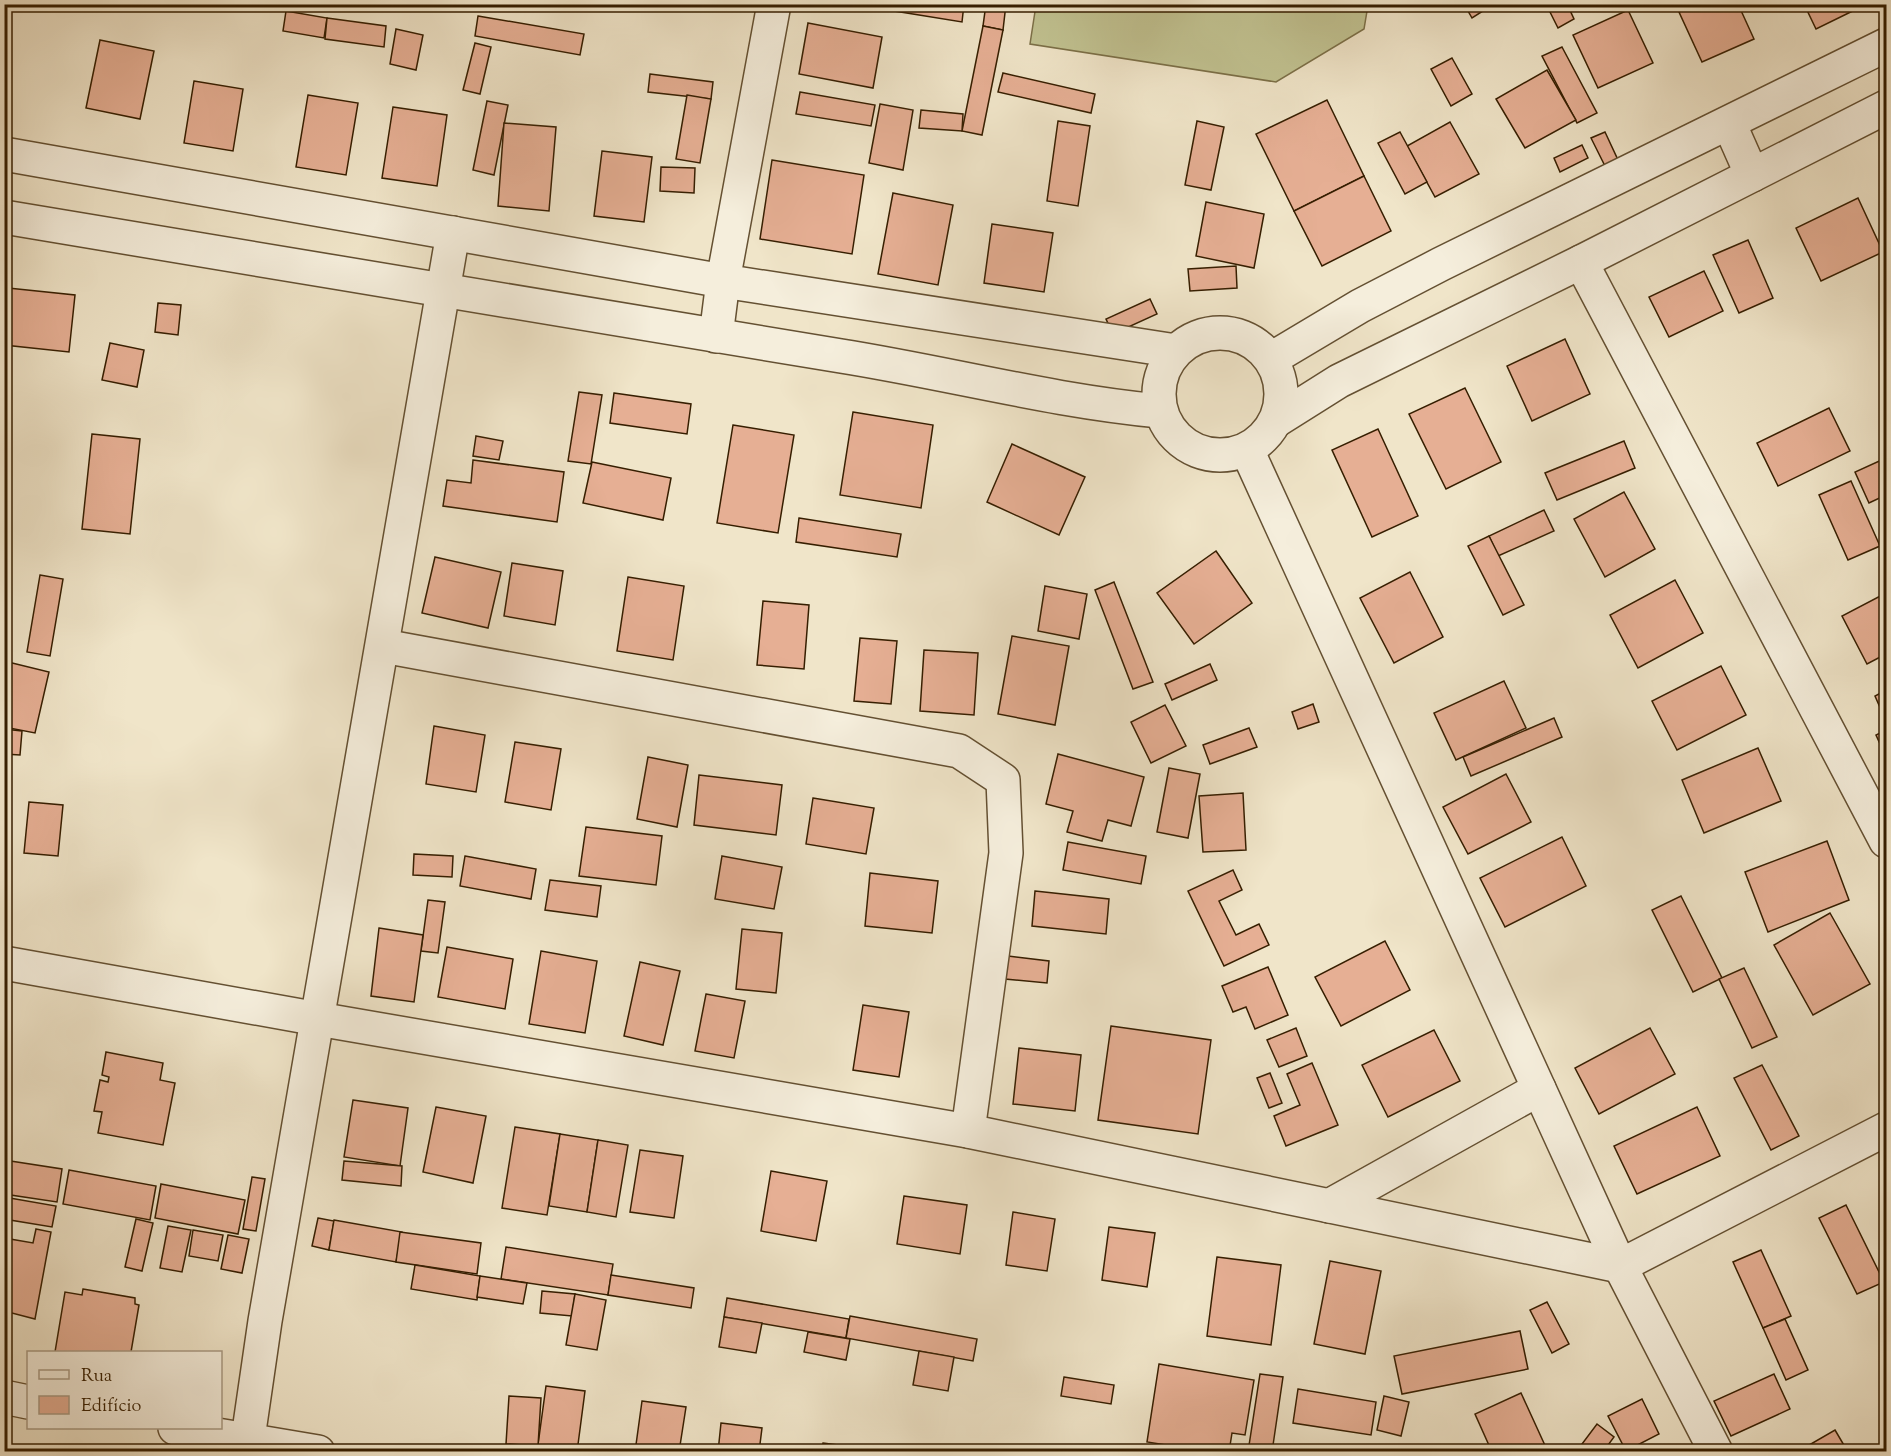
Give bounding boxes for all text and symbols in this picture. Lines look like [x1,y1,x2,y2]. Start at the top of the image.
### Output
legend [27,1351,222,1429]
text: Rua [81,1364,112,1390]
text: Edifício [81,1394,142,1420]

